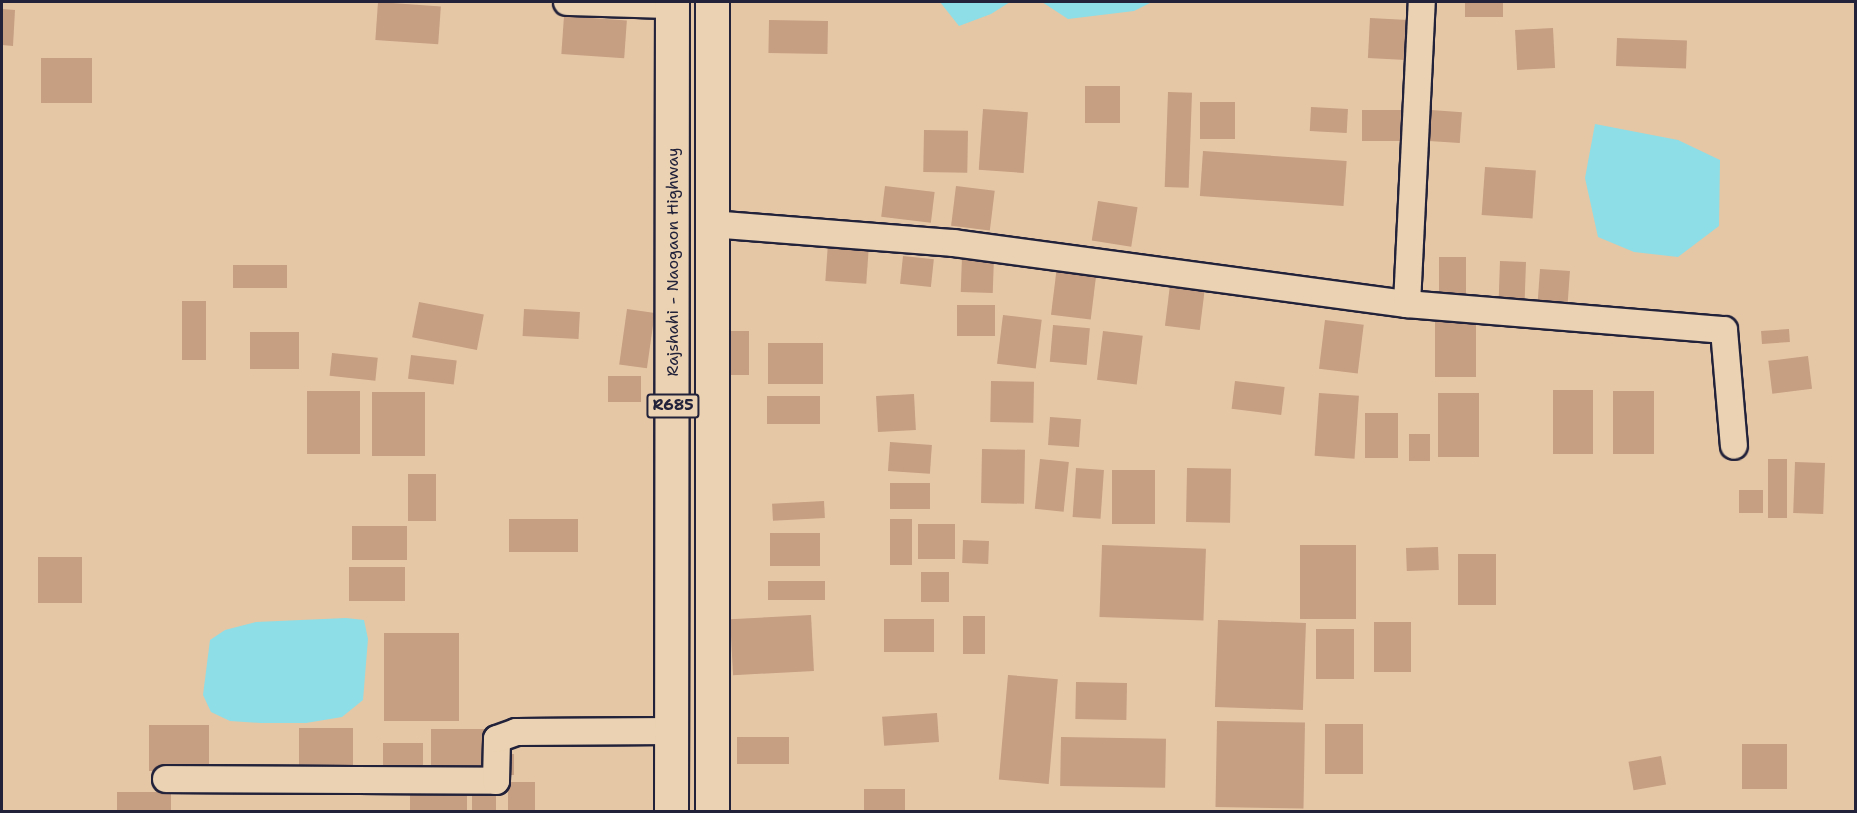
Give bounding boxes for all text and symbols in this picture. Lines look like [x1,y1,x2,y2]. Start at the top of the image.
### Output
street label: Rajshahi - Naogaon Highway [663,148,683,376]
road number: R685 [646,394,700,418]

